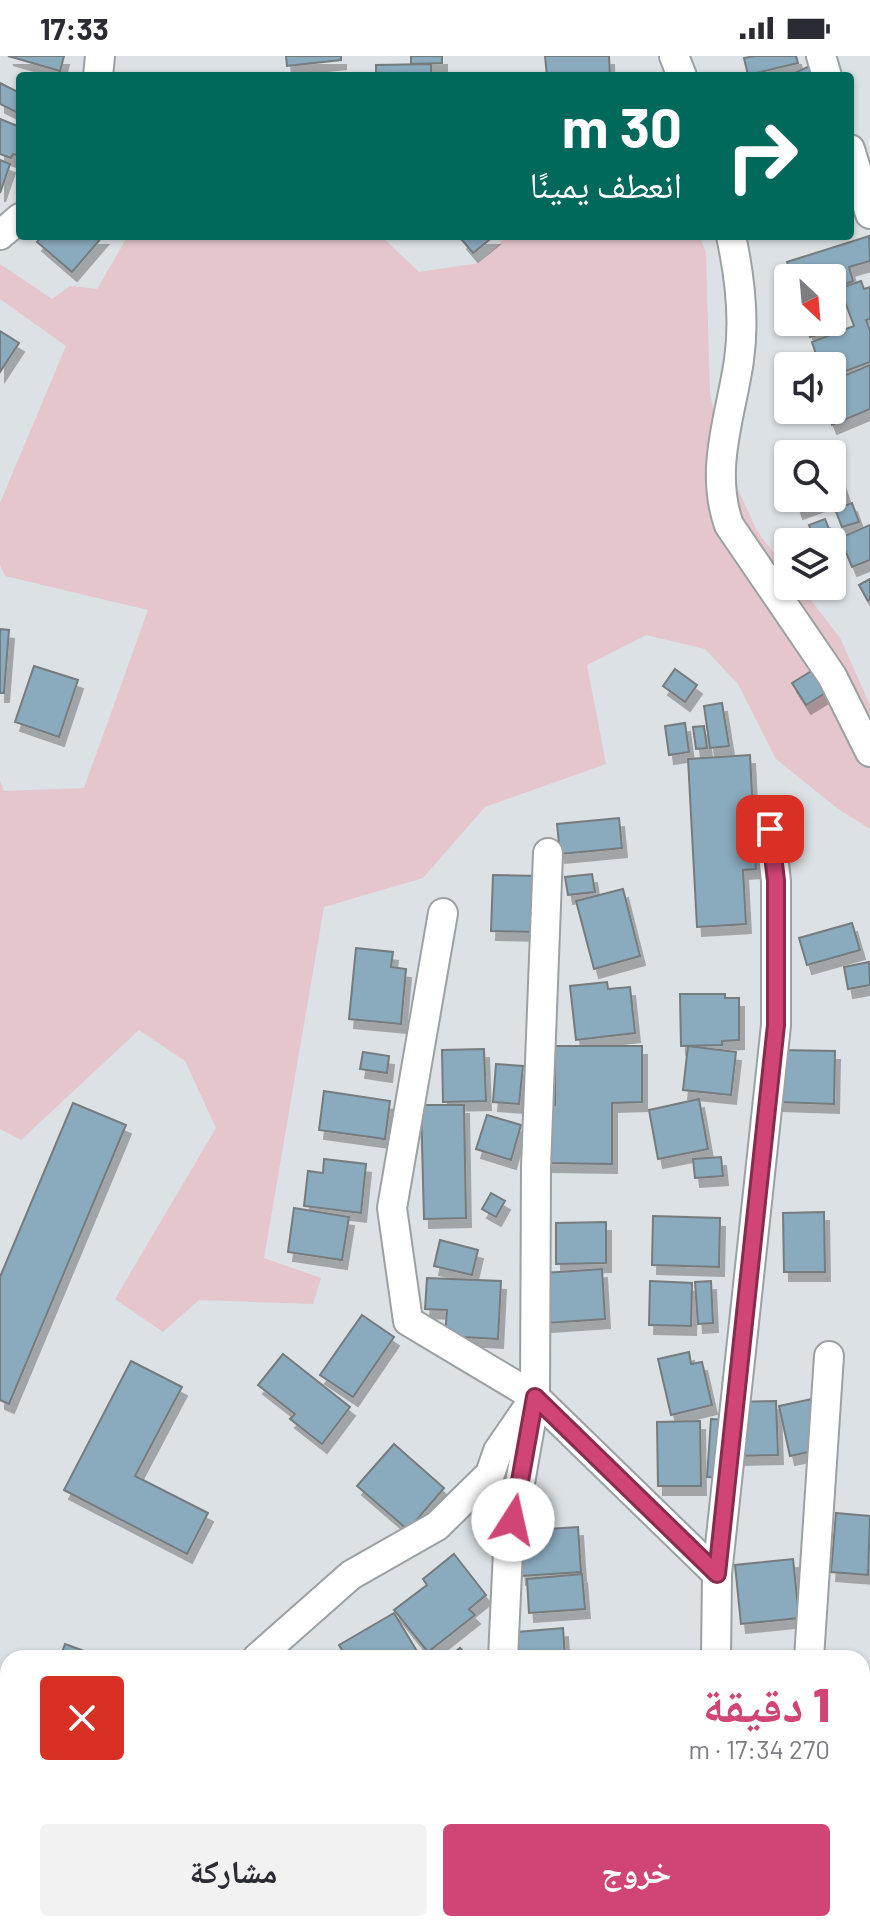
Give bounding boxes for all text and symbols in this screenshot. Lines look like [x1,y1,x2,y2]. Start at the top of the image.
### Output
text: 17:33 [40,10,109,46]
text: 30 m [562,92,682,159]
icon: right [710,104,814,208]
text: انعطف يمينًا [530,162,682,205]
north arrow [774,264,846,336]
map controls [774,264,846,600]
button: sound [774,352,846,424]
button: search [774,440,846,512]
button: layers [774,528,846,600]
pin [736,795,804,863]
icon: arrive [748,807,792,851]
position arrow [471,1478,555,1562]
text: 1 دقيقة [703,1674,830,1732]
button: close [40,1676,124,1760]
text: 270 m · 17:34 [689,1733,830,1764]
button: مشاركة [40,1824,427,1916]
button: خروج [443,1824,830,1916]

